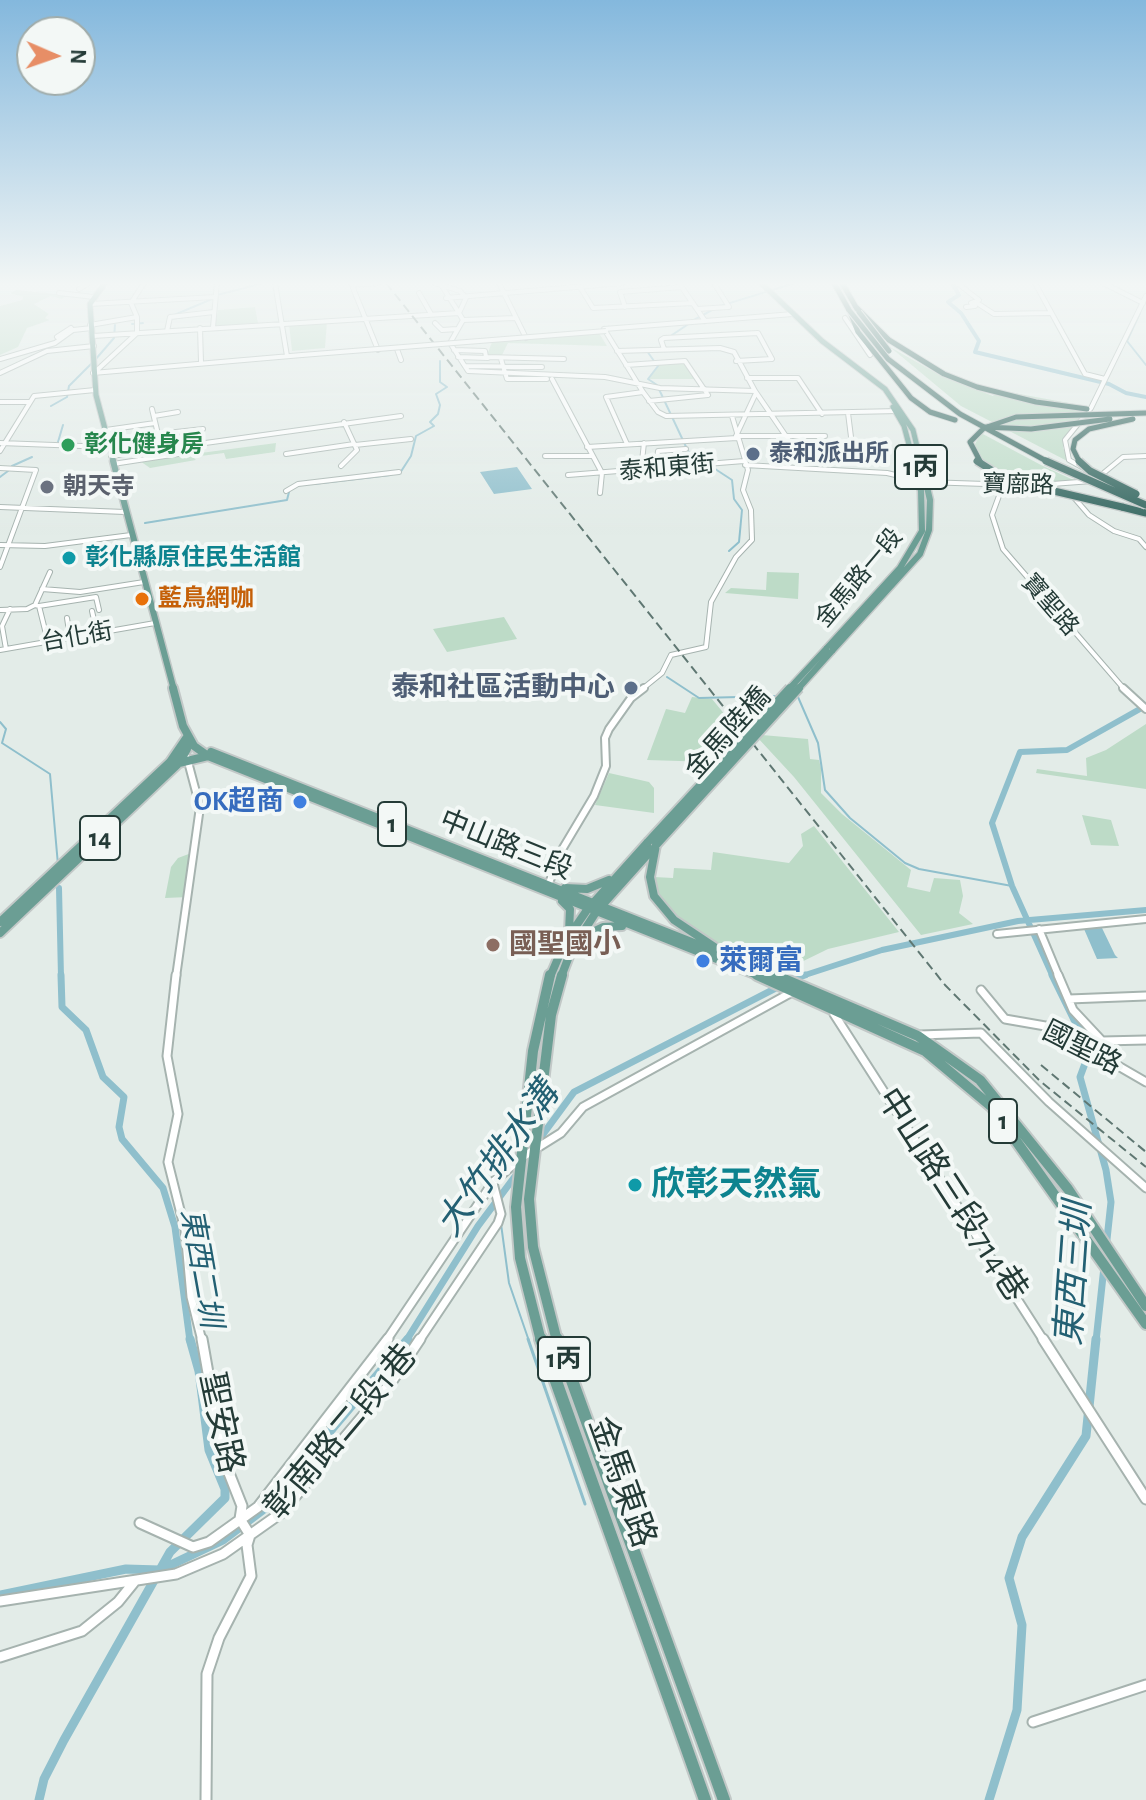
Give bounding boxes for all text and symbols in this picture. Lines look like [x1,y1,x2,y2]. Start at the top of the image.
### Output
north arrow [16,16,96,96]
text: N [67,49,89,65]
place label: 彰化健身房 [84,431,204,459]
marker: 彰化健身房 [59,436,77,454]
place label: 泰和派出所 [769,440,889,468]
marker: 泰和派出所 [744,445,762,463]
road number: 1丙 [895,445,947,489]
street label: 泰和東街 [618,449,716,487]
street label: 寶廍路 [982,470,1054,500]
place label: 朝天寺 [63,473,135,501]
marker: 朝天寺 [38,478,56,496]
street label: 金馬路一段 [809,523,909,633]
place label: 彰化縣原住民生活館 [85,544,301,572]
marker: 彰化縣原住民生活館 [60,549,78,567]
street label: 寶聖路 [1016,568,1084,642]
place label: 藍鳥網咖 [158,585,254,613]
marker: 藍鳥網咖 [133,590,151,608]
street label: 台化街 [39,617,115,657]
place label: 泰和社區活動中心 [391,671,615,705]
marker: 泰和社區活動中心 [622,679,640,697]
street label: 金馬陸橋 [678,680,778,786]
place label: OK超商 [194,785,284,819]
marker: OK超商 [291,793,309,811]
road number: 1 [378,802,406,846]
street label: 中山路三段 [435,803,577,887]
road number: 14 [80,816,120,860]
place label: 國聖國小 [509,928,621,962]
marker: 國聖國小 [484,936,502,954]
place label: 萊爾富 [719,944,803,978]
marker: 萊爾富 [694,952,712,970]
street label: 國聖路 [1037,1014,1127,1082]
water label: 大竹排水溝 [428,1073,568,1245]
street label: 中山路三段714巷 [868,1081,1036,1309]
road number: 1 [989,1099,1017,1143]
place label: 欣彰天然氣 [651,1165,821,1205]
marker: 欣彰天然氣 [626,1176,644,1194]
water label: 東西三圳 [1047,1201,1101,1347]
water label: 東西二圳 [173,1206,229,1330]
street label: 彰南路二段1巷 [256,1336,426,1528]
road number: 1丙 [538,1337,590,1381]
street label: 聖安路 [190,1369,252,1477]
street label: 金馬東路 [580,1411,664,1553]

